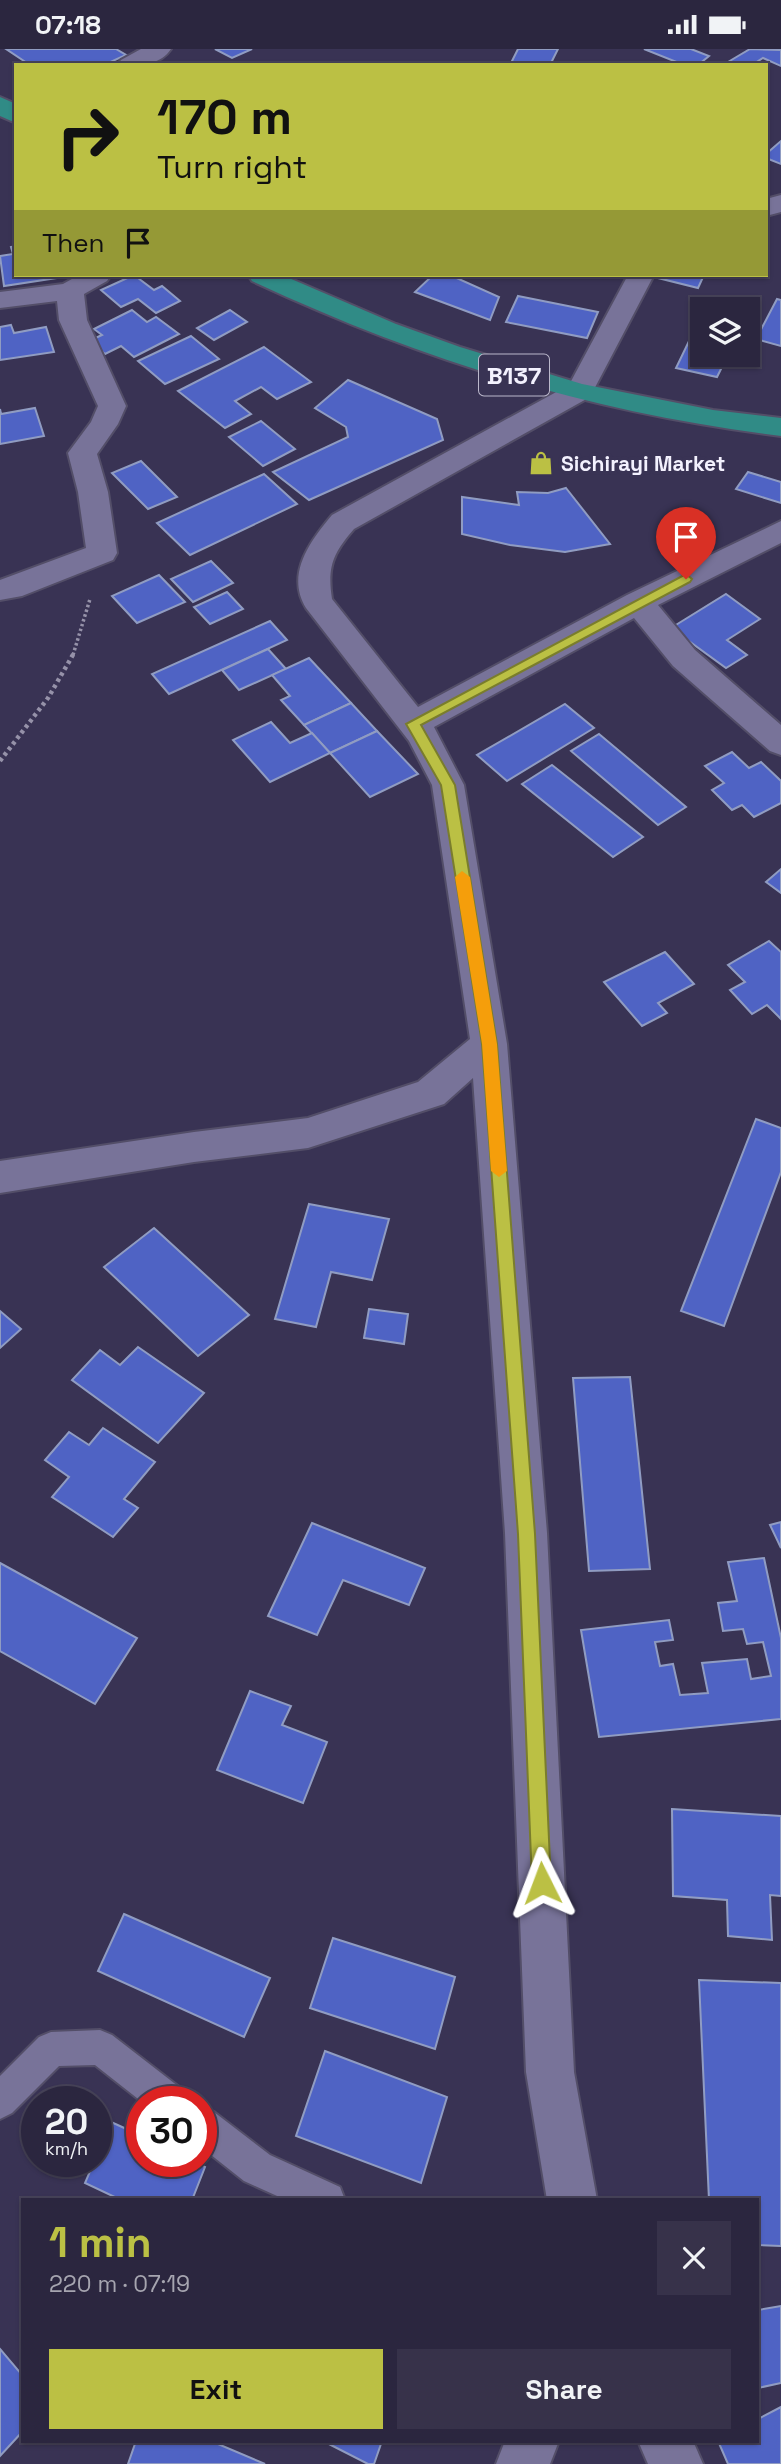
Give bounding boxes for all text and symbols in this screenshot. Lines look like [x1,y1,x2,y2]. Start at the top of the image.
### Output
text: 07:18 [35,8,101,42]
text: 170 m [157,86,292,148]
icon: right [42,91,133,182]
text: Turn right [157,147,307,187]
icon: arrive [119,224,157,262]
text: Then [42,226,105,260]
map controls [690,297,760,367]
button: layers [690,297,760,367]
road number: B137 [479,355,549,395]
shop icon: Sichirayi Market [527,449,555,477]
place label: Sichirayi Market [561,450,725,477]
pin [656,507,716,579]
icon: arrive [667,518,705,556]
position arrow [505,1846,579,1920]
speed limit sign: 30 [126,2086,217,2177]
text: 20 [45,2100,88,2144]
text: km/h [45,2137,88,2160]
text: 1 min [49,2216,152,2269]
button: close [657,2221,731,2295]
text: 220 m · 07:19 [49,2269,190,2299]
button: Exit [49,2349,383,2429]
button: Share [397,2349,731,2429]

